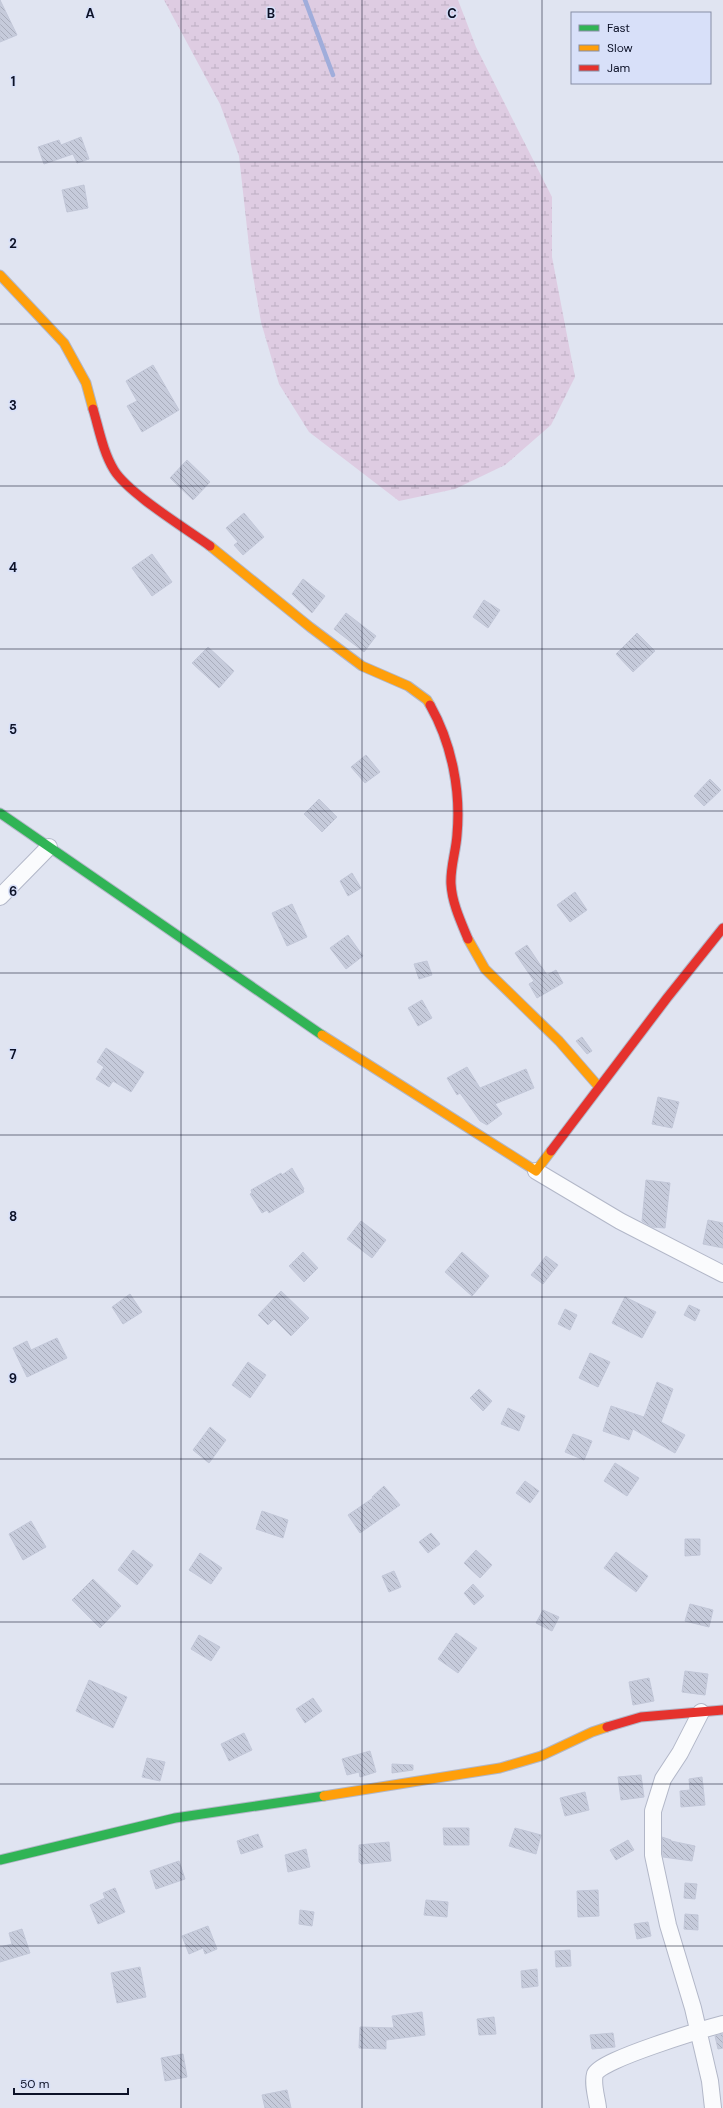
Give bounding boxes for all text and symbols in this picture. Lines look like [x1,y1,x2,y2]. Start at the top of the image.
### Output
text: A [85,5,95,22]
text: B [267,5,275,22]
text: C [447,5,457,22]
legend [571,12,711,84]
text: Fast [607,20,630,36]
text: Slow [607,40,633,56]
text: Jam [607,60,630,76]
text: 1 [11,73,15,90]
text: 2 [9,235,17,252]
text: 3 [9,397,17,414]
text: 4 [9,559,17,576]
text: 5 [9,721,17,738]
text: 6 [9,883,17,900]
text: 7 [10,1046,17,1063]
text: 8 [9,1208,17,1225]
text: 9 [9,1370,17,1387]
scale bar [14,2070,128,2096]
text: 50 m [20,2076,49,2092]

